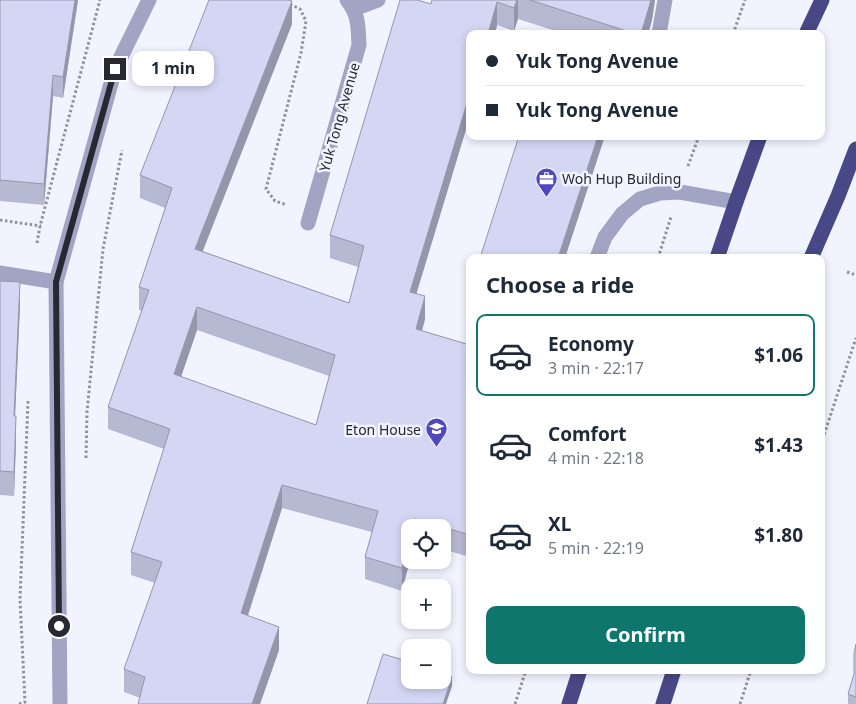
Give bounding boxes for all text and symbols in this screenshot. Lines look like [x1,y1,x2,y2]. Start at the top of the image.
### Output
text: Yuk Tong Avenue [516,48,679,74]
callout: 1 min [132,52,215,86]
text: 1 min [151,57,195,79]
route end [104,58,126,80]
street label: Yuk Tong Avenue [314,60,364,174]
text: Yuk Tong Avenue [516,97,679,123]
office icon: Woh Hup Building [534,166,558,197]
place label: Woh Hup Building [562,169,681,188]
text: Choose a ride [486,269,634,299]
text: Economy [548,331,634,357]
icon: car [488,333,533,378]
text: $1.06 [754,342,803,368]
text: 3 min · 22:17 [548,357,644,379]
school or university icon: Eton House [425,417,449,448]
place label: Eton House [345,420,421,439]
text: Comfort [548,421,627,447]
icon: car [488,423,533,468]
text: $1.43 [754,432,803,458]
text: 4 min · 22:18 [548,447,644,469]
text: XL [548,511,571,537]
icon: car [488,513,533,558]
map controls [401,519,451,689]
button: locate [401,519,451,569]
text: $1.80 [754,522,803,548]
text: 5 min · 22:19 [548,537,644,559]
button: + [401,579,451,629]
button: Confirm [486,606,805,664]
route start [48,615,70,637]
button: − [401,639,451,689]

